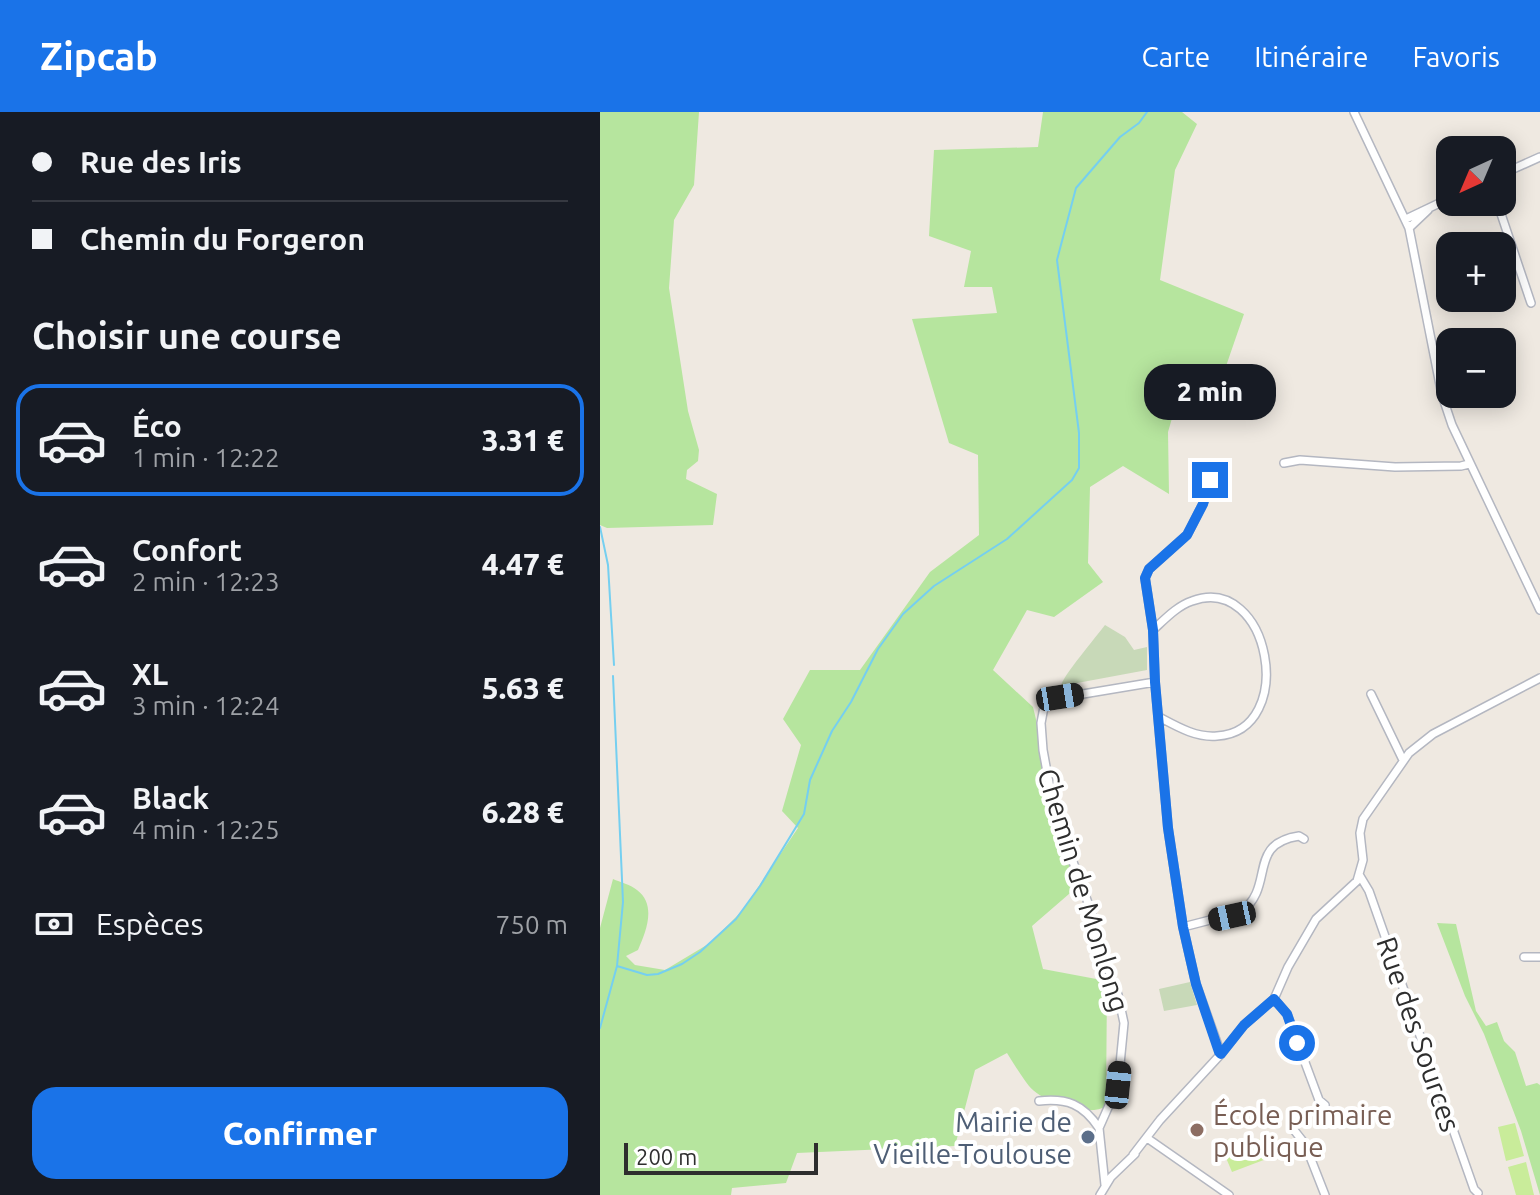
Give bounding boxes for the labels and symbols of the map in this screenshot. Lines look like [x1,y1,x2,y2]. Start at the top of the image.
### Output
north arrow [1436,136,1516,216]
callout: 2 min [1144,364,1276,420]
route end [1192,462,1228,498]
car [1034,681,1086,713]
street label: Chemin de Monlong [1032,765,1136,1015]
car [1206,899,1258,933]
street label: Rue des Sources [1371,933,1467,1135]
route start [1279,1025,1315,1061]
car [1104,1060,1132,1110]
place label: École primaire publique [1213,1098,1392,1162]
place label: Mairie de Vieille-Toulouse [873,1106,1072,1169]
marker: École primaire publique [1188,1121,1206,1139]
marker: Mairie de Vieille-Toulouse [1079,1128,1097,1146]
scale bar [624,1139,818,1175]

